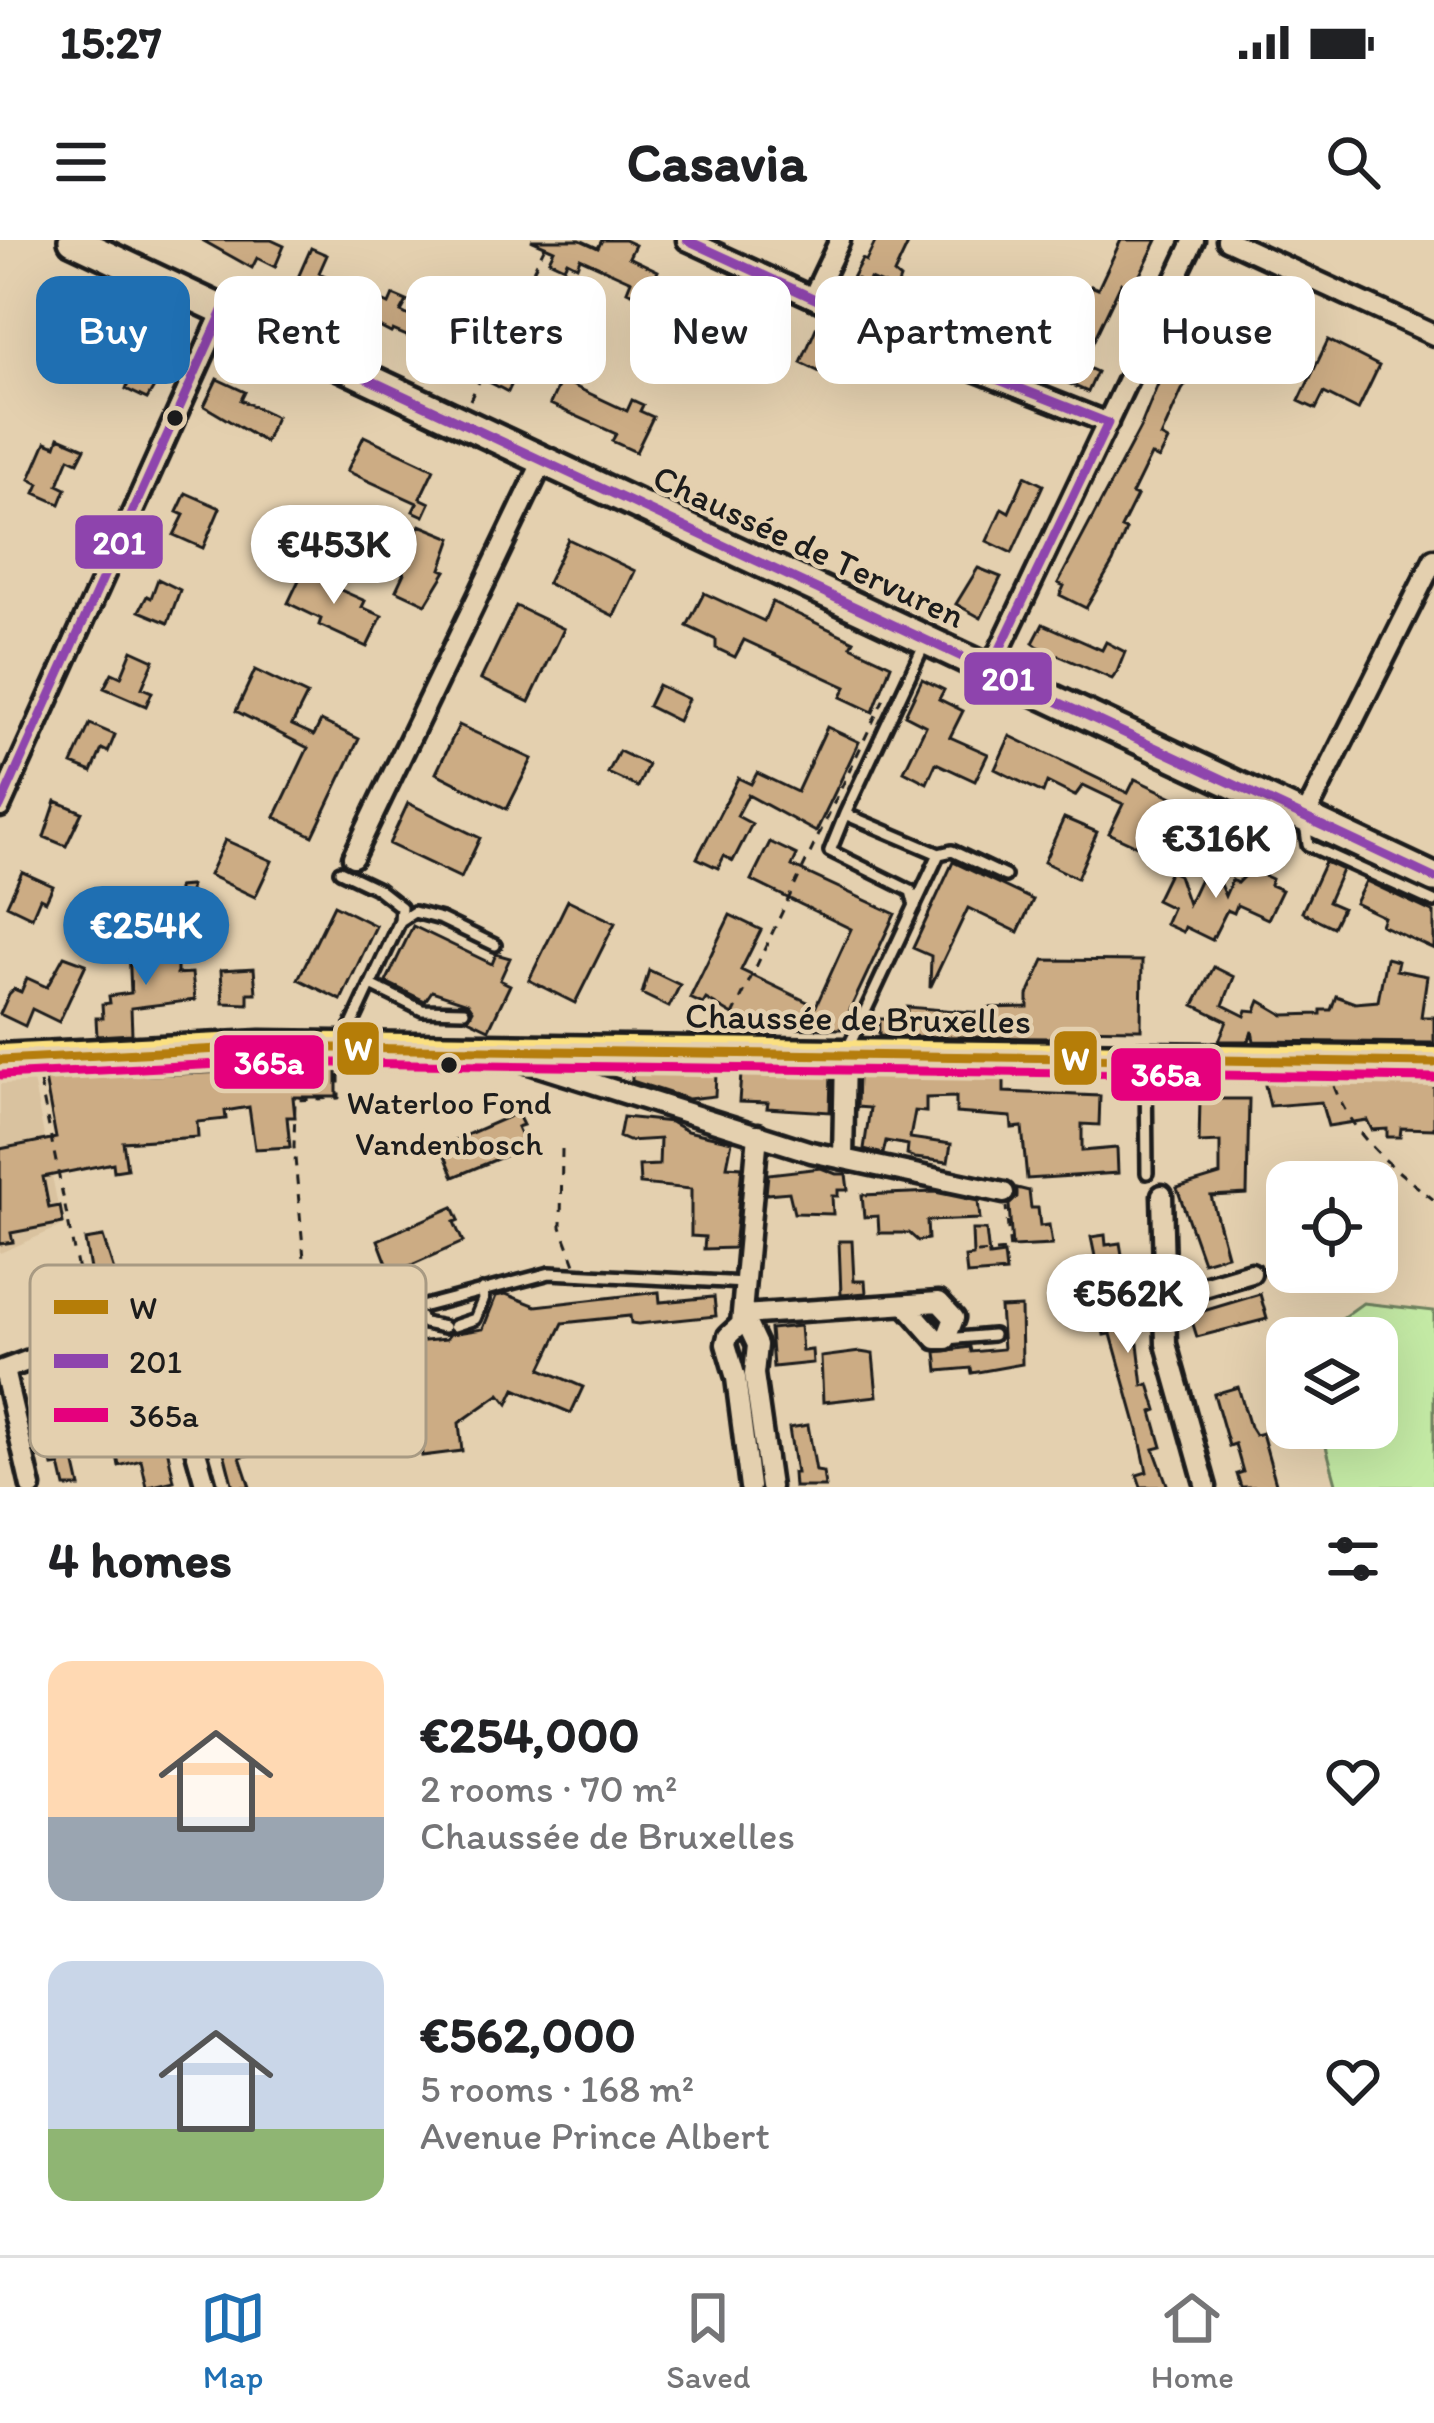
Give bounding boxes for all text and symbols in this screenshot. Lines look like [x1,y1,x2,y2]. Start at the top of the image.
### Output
text: 15:27 [60,15,162,69]
icon: menu [48,129,114,195]
icon: search [1320,129,1386,195]
text: Casavia [627,130,807,195]
chip: Buy [36,276,190,384]
chip: Rent [214,276,382,384]
chip: Filters [406,276,606,384]
chip: New [630,276,791,384]
chip: Apartment [815,276,1095,384]
chip: House [1119,276,1315,384]
unlabelled marker [164,407,186,429]
street label: Chaussée de Tervuren [646,455,972,637]
pin: €453K [250,505,418,607]
line badge: 201 [73,513,165,571]
text: €453K [278,520,390,567]
text: 201 [93,523,146,562]
line badge: 201 [962,650,1054,707]
text: 201 [982,659,1035,698]
pin: €316K [1132,799,1300,901]
text: €316K [1162,814,1270,861]
pin: €254K [62,886,230,988]
text: €254K [90,901,202,948]
street label: Chaussée de Bruxelles [685,993,1031,1043]
line badge: W [335,1020,381,1077]
text: W [344,1029,372,1068]
line badge: W [1052,1029,1099,1087]
line badge: 365a [212,1033,326,1091]
text: W [1061,1039,1089,1078]
text: 365a [234,1043,305,1082]
line badge: 365a [1109,1046,1223,1103]
marker: Waterloo Fond Vandenbosch [438,1054,460,1076]
text: 365a [1131,1055,1202,1094]
place label: Waterloo Fond Vandenbosch [347,1083,552,1163]
map controls [1266,1161,1398,1449]
button: locate [1266,1161,1398,1293]
pin: €562K [1044,1254,1212,1356]
legend [30,1265,426,1457]
text: €562K [1074,1269,1182,1316]
text: W [129,1288,157,1327]
button: layers [1266,1317,1398,1449]
text: 201 [129,1342,182,1381]
text: 365a [129,1396,199,1435]
icon: filters [1320,1526,1386,1592]
text: 4 homes [48,1529,232,1590]
text: €254,000 [420,1704,640,1765]
icon: home [144,1709,288,1853]
icon: heart [1320,1748,1386,1814]
text: 2 rooms · 70 m² [420,1765,678,1812]
text: Chaussée de Bruxelles [420,1812,795,1859]
text: €562,000 [420,2004,636,2065]
icon: home [144,2009,288,2153]
icon: heart [1320,2048,1386,2114]
text: 5 rooms · 168 m² [420,2065,694,2112]
text: Avenue Prince Albert [420,2112,770,2159]
tab: Map [200,2285,266,2396]
tab: Saved [666,2285,750,2396]
tab: Home [1151,2285,1234,2396]

